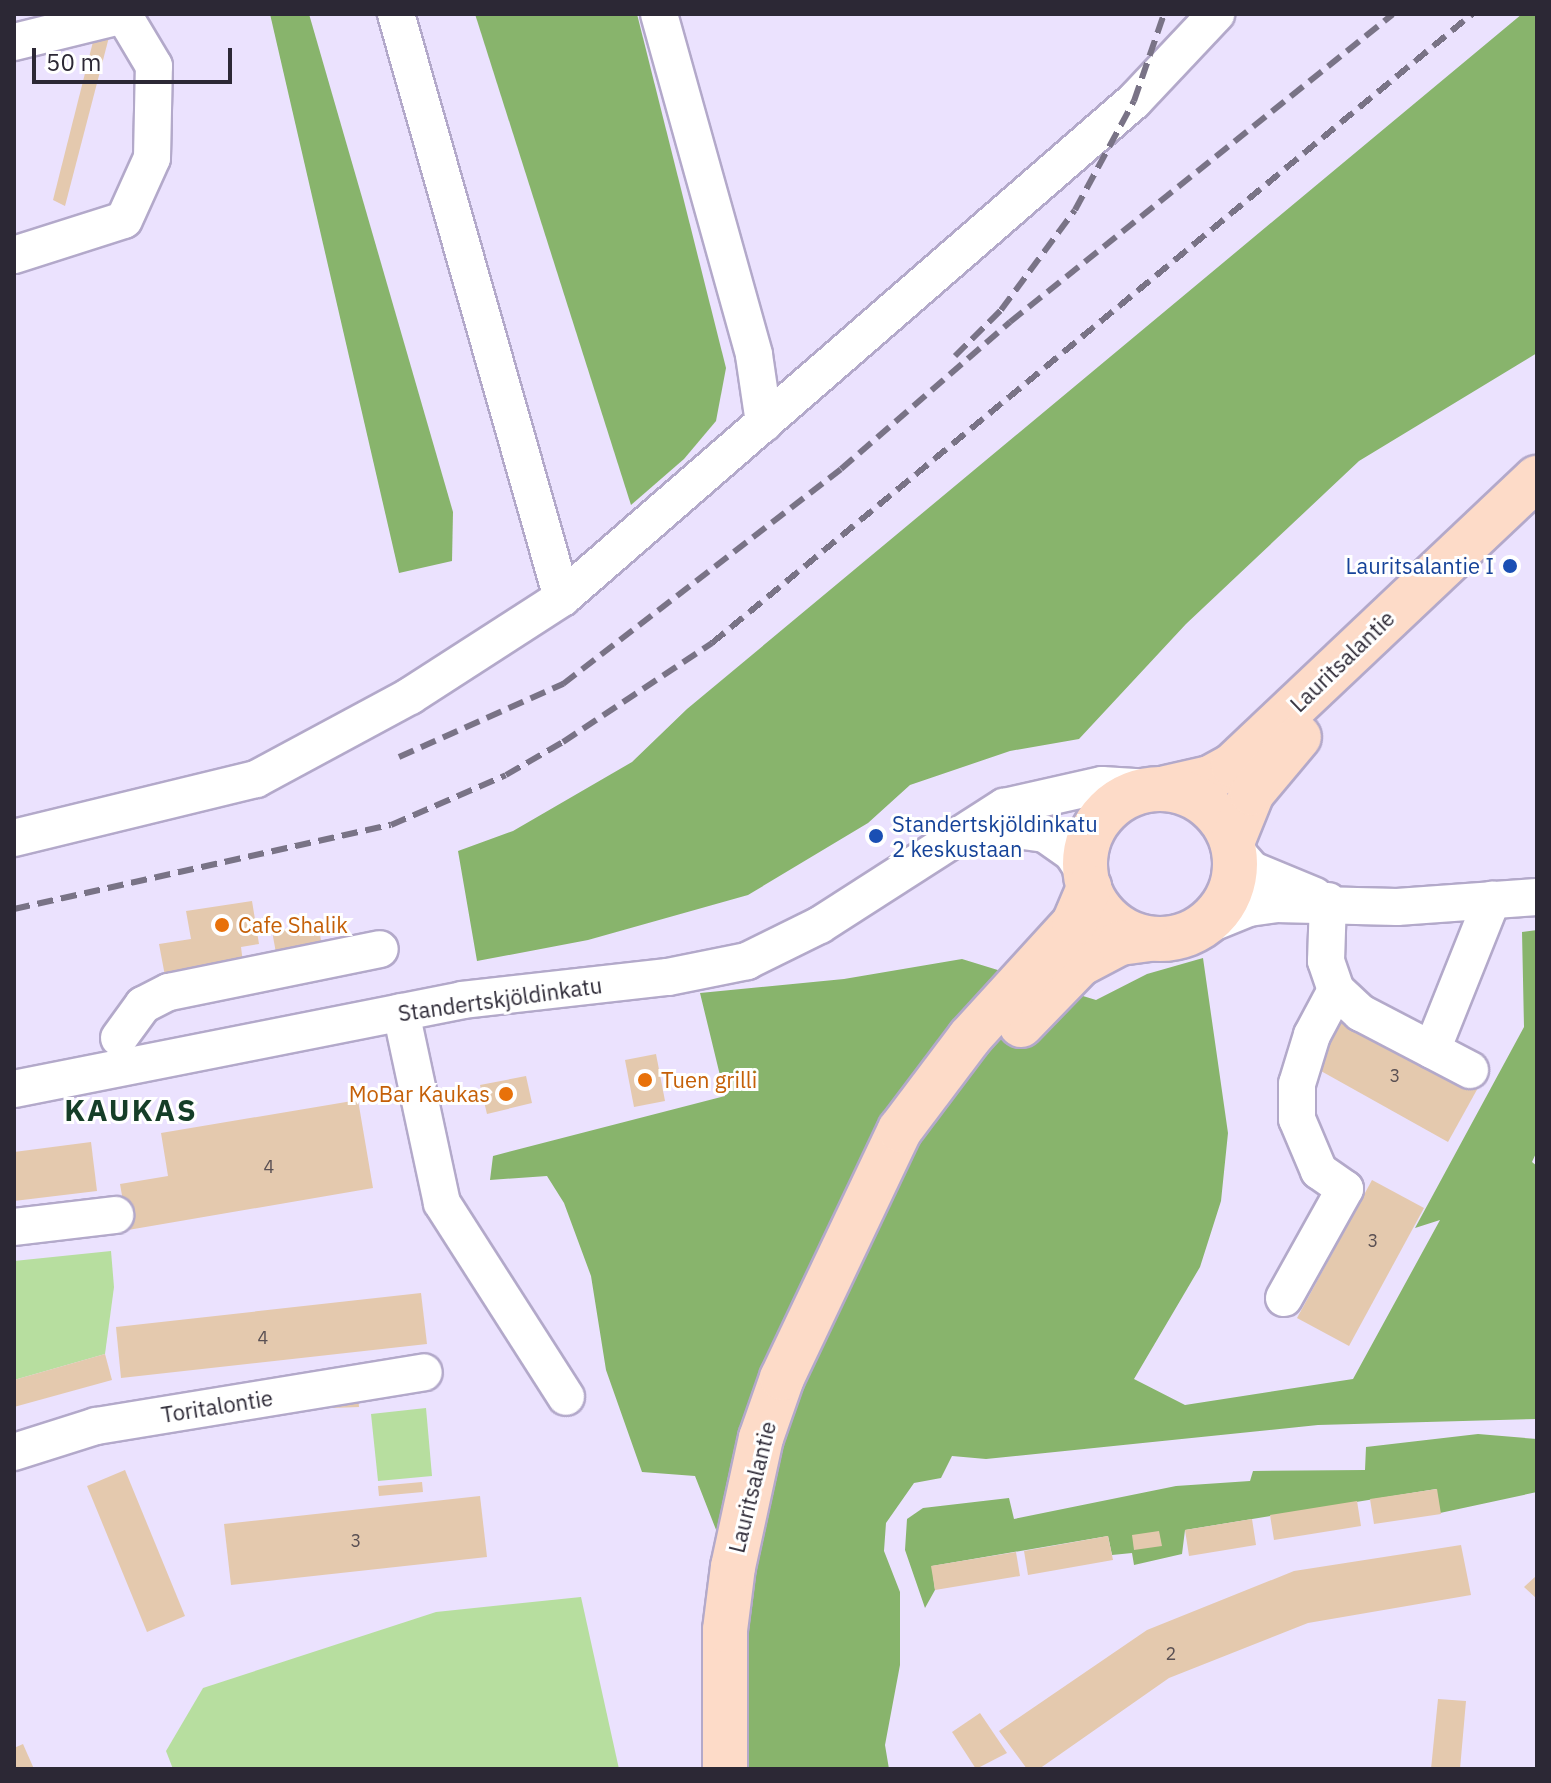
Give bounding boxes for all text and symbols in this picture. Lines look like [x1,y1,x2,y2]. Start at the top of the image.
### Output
scale bar [36,32,236,82]
text: 50 m [46,46,101,78]
place label: Lauritsalantie I [1345,553,1494,579]
marker: Lauritsalantie I [1501,557,1519,575]
street label: Lauritsalantie [1284,605,1400,717]
place label: Standertskjöldinkatu 2 keskustaan [892,810,1098,862]
marker: Standertskjöldinkatu 2 keskustaan [867,827,885,845]
place label: Cafe Shalik [238,912,348,938]
marker: Cafe Shalik [213,916,231,934]
street label: Standertskjöldinkatu [396,972,604,1026]
house number: 3 [1390,1065,1400,1087]
place label: Tuen grilli [661,1067,757,1093]
marker: Tuen grilli [636,1071,654,1089]
place label: MoBar Kaukas [349,1081,490,1107]
marker: MoBar Kaukas [497,1085,515,1103]
district label: KAUKAS [64,1092,198,1128]
house number: 4 [264,1156,274,1178]
house number: 3 [1368,1230,1378,1252]
house number: 4 [258,1327,268,1349]
street label: Toritalontie [159,1384,275,1428]
street label: Lauritsalantie [723,1419,781,1555]
house number: 3 [351,1530,361,1552]
house number: 2 [1166,1643,1176,1665]

